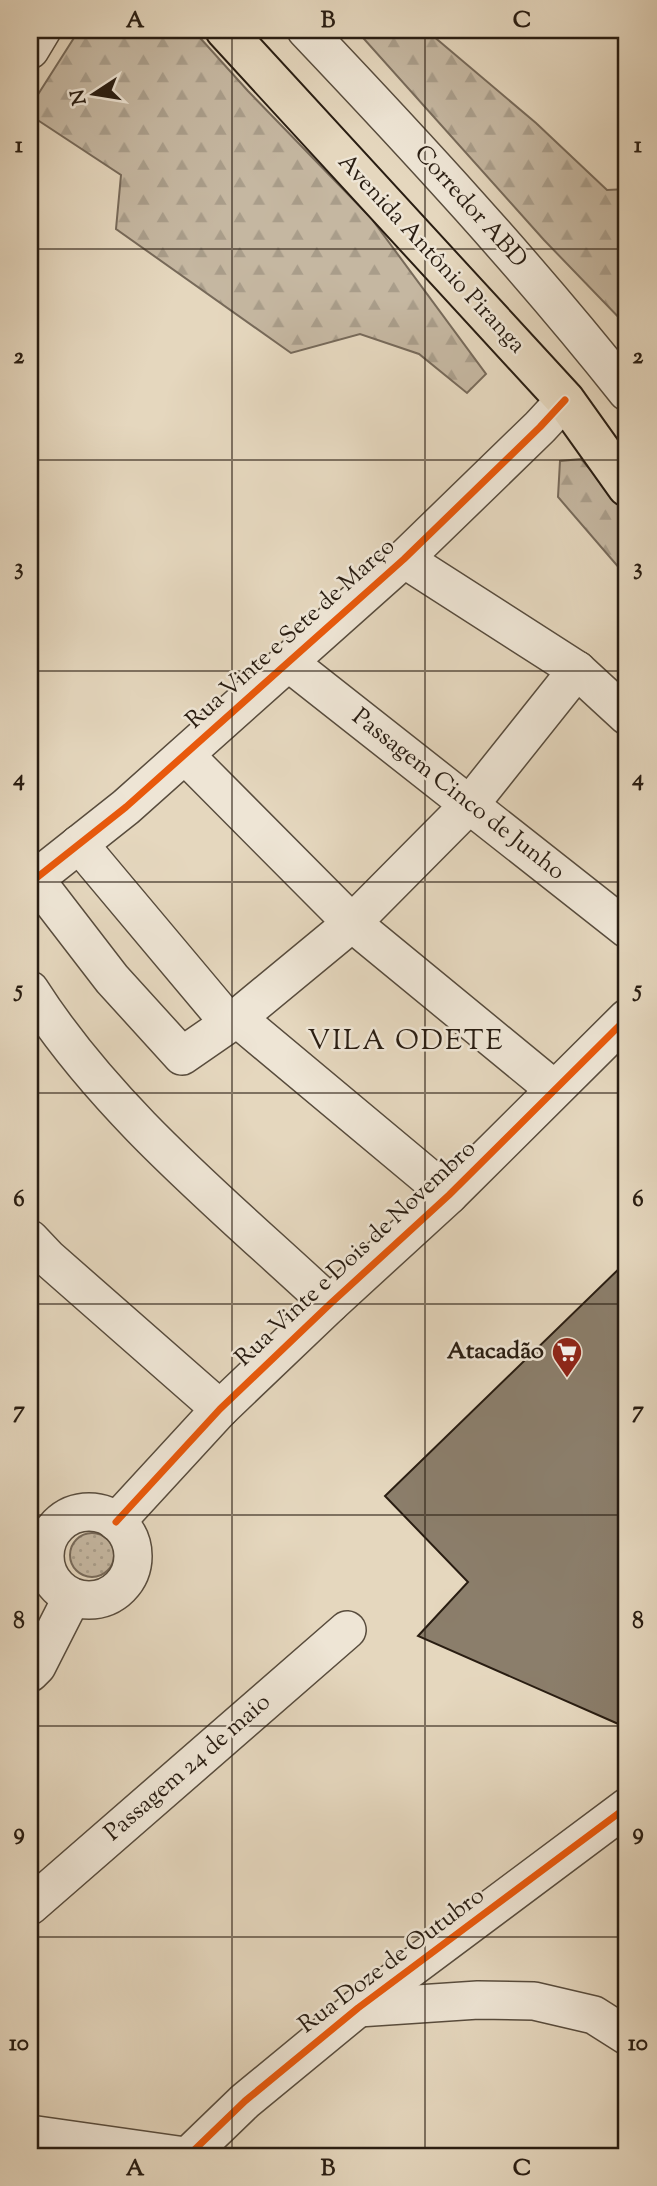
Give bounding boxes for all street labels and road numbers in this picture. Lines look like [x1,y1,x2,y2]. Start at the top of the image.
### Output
street label: Corredor ABD [405,138,535,276]
street label: Avenida Antônio Piranga [329,146,533,362]
street label: Rua Vinte e Sete de Março [179,531,403,737]
street label: Passagem Cinco de Junho [344,701,572,889]
street label: Rua Vinte e Dois de Novembro [228,1133,484,1375]
street label: Passagem 24 de maio [97,1686,279,1850]
street label: Rua Doze de Outubro [292,1880,492,2042]

